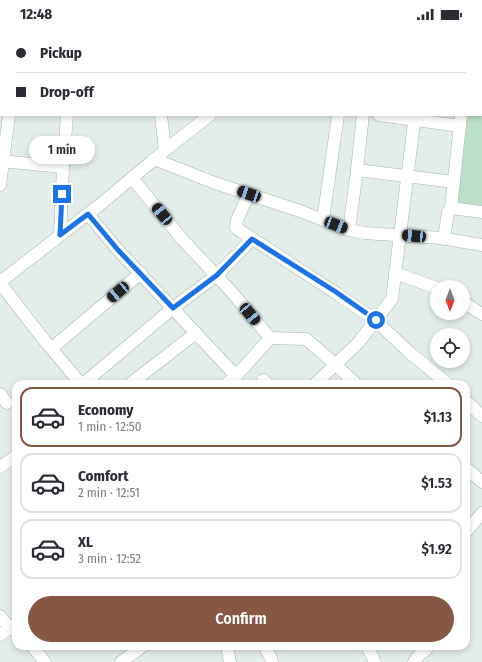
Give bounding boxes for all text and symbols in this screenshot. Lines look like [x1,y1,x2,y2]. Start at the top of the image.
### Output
text: 12:48 [20,5,52,23]
text: Pickup [40,44,82,62]
text: Drop-off [40,83,94,101]
callout: 1 min [29,136,95,164]
text: 1 min [48,142,76,157]
car [236,184,262,204]
route end [53,185,71,203]
car [150,201,174,227]
car [323,215,349,235]
car [402,229,426,243]
car [105,280,131,304]
north arrow [430,280,470,320]
map controls [430,280,470,368]
car [238,301,262,327]
route start [367,311,385,329]
button: locate [430,328,470,368]
icon: car [30,399,66,435]
text: Economy [78,401,133,419]
text: $1.13 [424,408,452,426]
text: 1 min · 12:50 [78,419,141,434]
icon: car [30,465,66,501]
text: Comfort [78,467,129,485]
text: $1.53 [421,474,452,492]
text: 2 min · 12:51 [78,485,140,500]
icon: car [30,531,66,567]
text: XL [78,533,93,551]
text: $1.92 [422,540,452,558]
text: 3 min · 12:52 [78,551,141,566]
button: Confirm [28,596,454,642]

